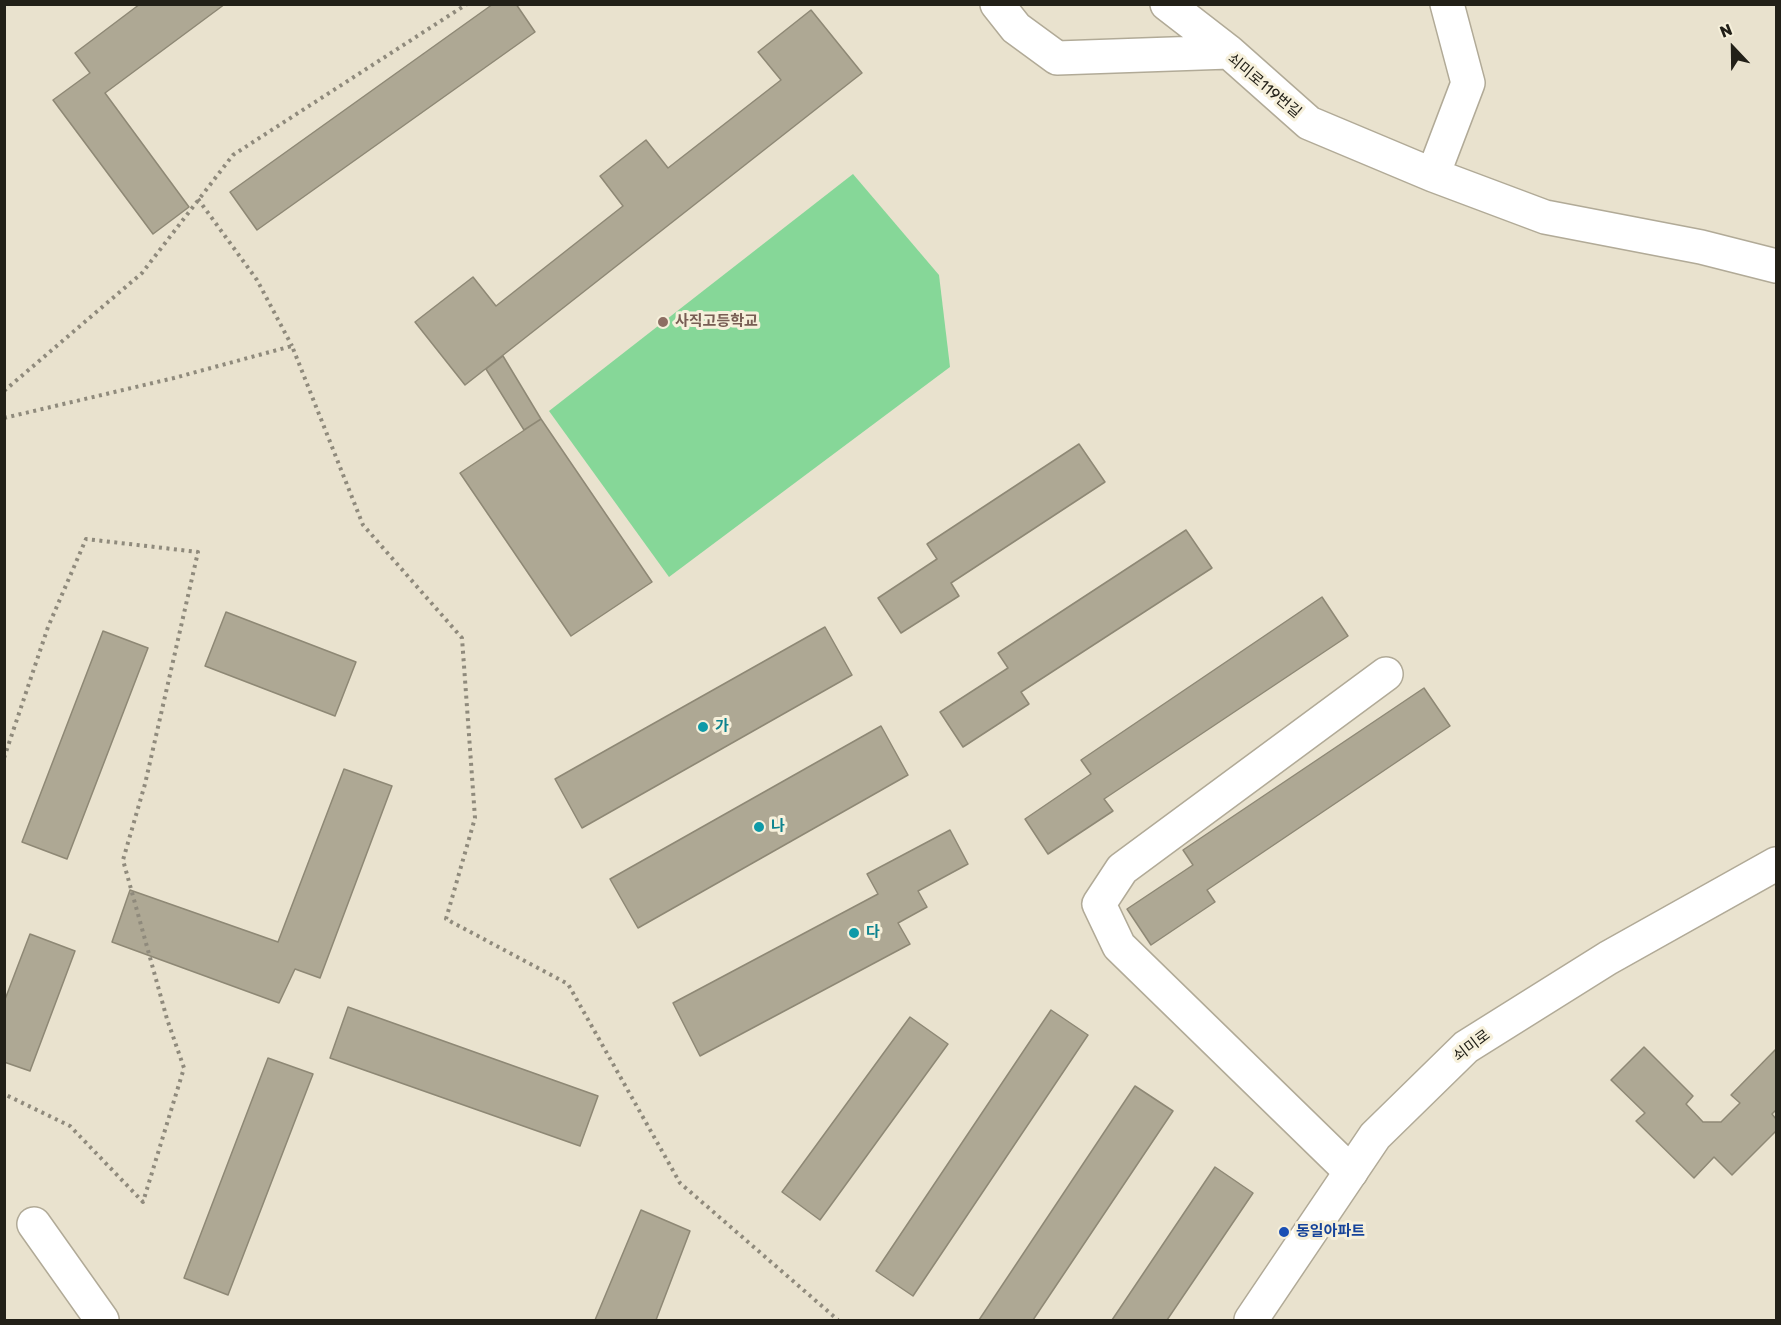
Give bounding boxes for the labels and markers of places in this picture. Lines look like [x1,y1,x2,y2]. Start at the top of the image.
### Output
place label: 사직고등학교 [675,313,758,331]
marker: 사직고등학교 [656,315,670,329]
place label: 가 [715,718,729,736]
marker: 가 [696,720,710,734]
place label: 나 [771,818,785,836]
marker: 나 [752,820,766,834]
place label: 다 [866,924,880,942]
marker: 다 [847,926,861,940]
place label: 동일아파트 [1296,1223,1365,1241]
marker: 동일아파트 [1277,1225,1291,1239]

